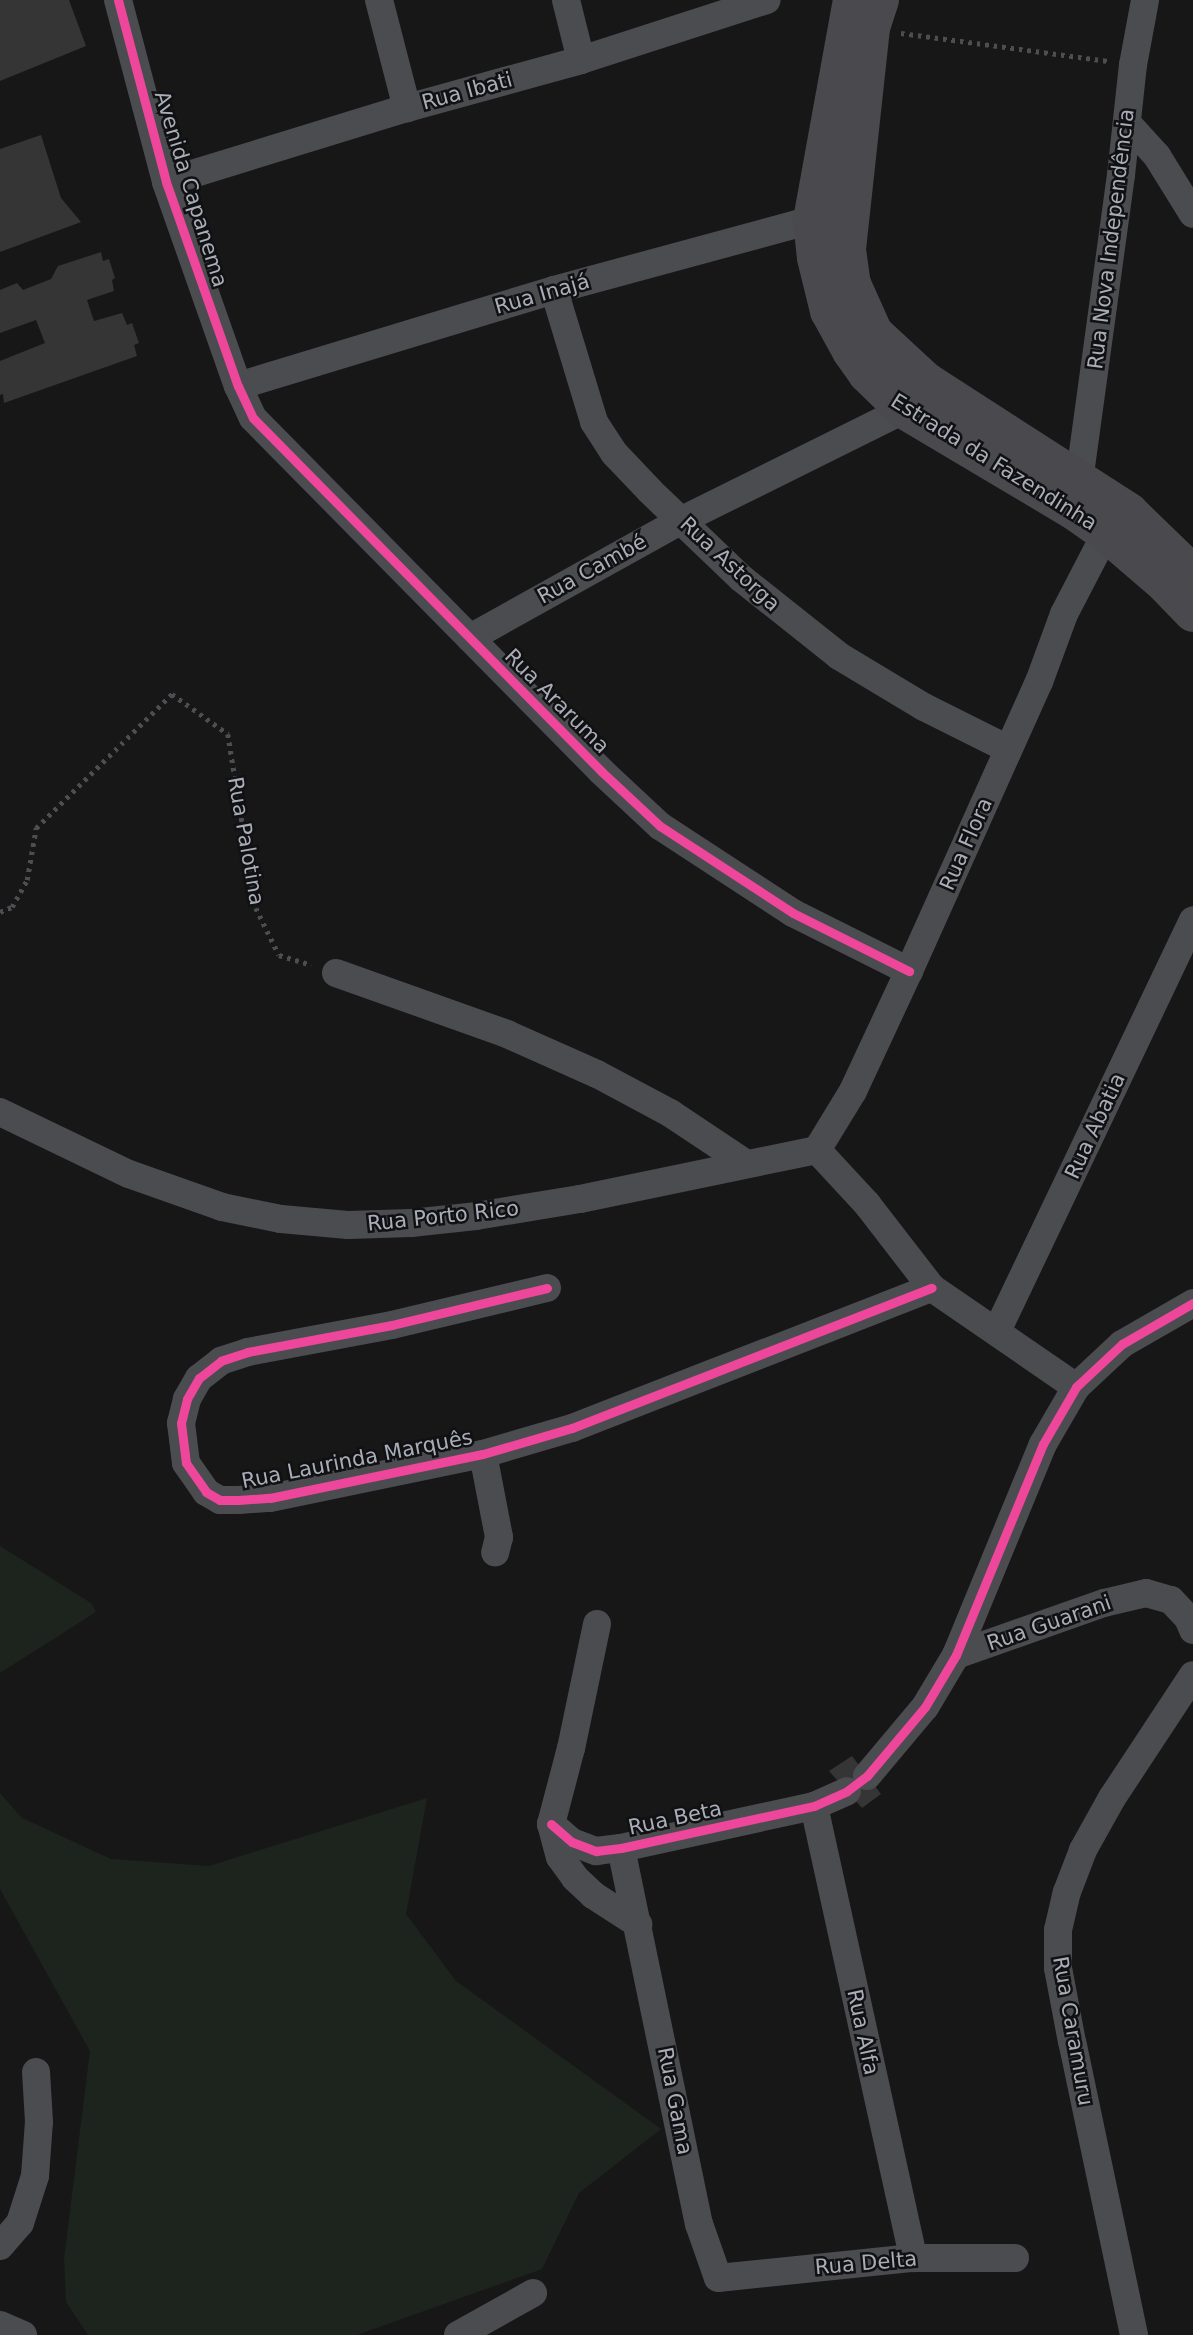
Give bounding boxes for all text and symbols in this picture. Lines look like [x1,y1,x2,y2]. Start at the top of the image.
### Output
street label: Rua Ibati [419,67,515,115]
street label: Avenida Capanema [149,88,233,290]
street label: Rua Nova Independência [1083,107,1139,371]
street label: Rua Inajá [492,268,592,320]
street label: Estrada da Fazendinha [886,388,1102,536]
street label: Rua Astorga [675,511,785,617]
street label: Rua Cambé [533,529,651,609]
street label: Rua Araruma [499,643,615,759]
street label: Rua Palotina [222,775,270,907]
street label: Rua Flora [934,794,998,894]
street label: Rua Abatia [1059,1069,1131,1183]
street label: Rua Porto Rico [366,1196,520,1236]
street label: Rua Laurinda Marquês [239,1424,475,1494]
street label: Rua Guarani [984,1590,1114,1656]
street label: Rua Beta [626,1796,724,1840]
street label: Rua Caramuru [1047,1954,1099,2108]
street label: Rua Alfa [842,1987,884,2077]
street label: Rua Gama [652,2045,698,2157]
street label: Rua Delta [814,2246,918,2280]

